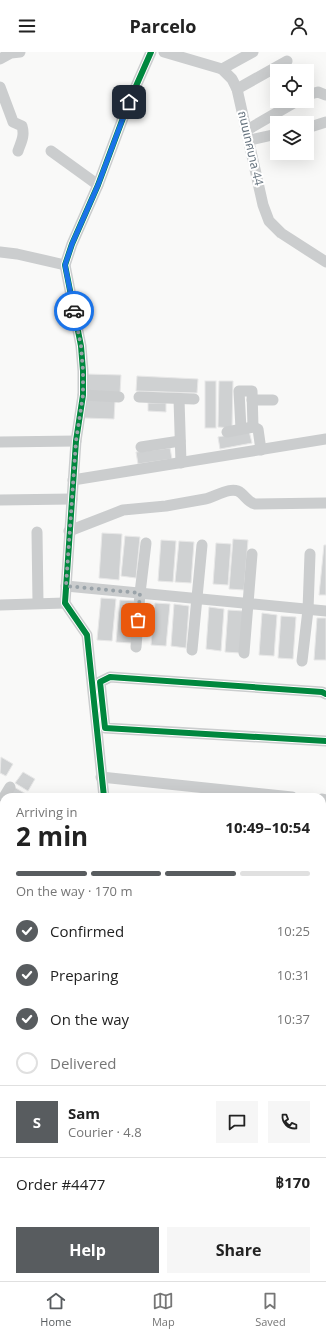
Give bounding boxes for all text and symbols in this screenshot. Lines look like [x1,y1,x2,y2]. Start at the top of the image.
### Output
text: Parcelo [130,14,196,38]
icon: menu [16,15,38,37]
icon: person [288,15,310,37]
map controls [270,64,314,160]
button: locate [270,64,314,108]
pin [112,85,146,119]
icon: home [118,91,140,113]
street label: ถนนเทศบาล 44 [234,109,268,187]
button: layers [270,116,314,160]
courier [54,291,94,331]
icon: car [63,300,85,322]
pin [121,603,155,637]
icon: bag [127,609,149,631]
text: Arriving in [16,803,78,821]
text: 10:49–10:54 [225,817,310,837]
text: 2 min [16,818,88,854]
text: On the way · 170 m [16,882,132,900]
icon: check [16,920,38,942]
text: Confirmed [50,921,124,941]
text: 10:25 [277,922,310,940]
icon: check [16,964,38,986]
text: Preparing [50,965,118,985]
text: 10:31 [277,966,310,984]
icon: check [16,1008,38,1030]
text: On the way [50,1009,129,1029]
text: 10:37 [277,1010,310,1028]
text: Delivered [50,1053,117,1073]
button: chat [216,1101,258,1143]
button: phone [268,1101,310,1143]
text: Sam [68,1103,100,1123]
text: S [33,1112,41,1132]
text: Courier · 4.8 [68,1123,142,1141]
text: ฿170 [276,1172,310,1192]
text: Order #4477 [16,1174,105,1194]
button: Help [16,1227,159,1273]
button: Share [167,1227,310,1273]
tab: Home [40,1290,71,1329]
tab: Map [152,1290,175,1329]
tab: Saved [255,1290,286,1329]

